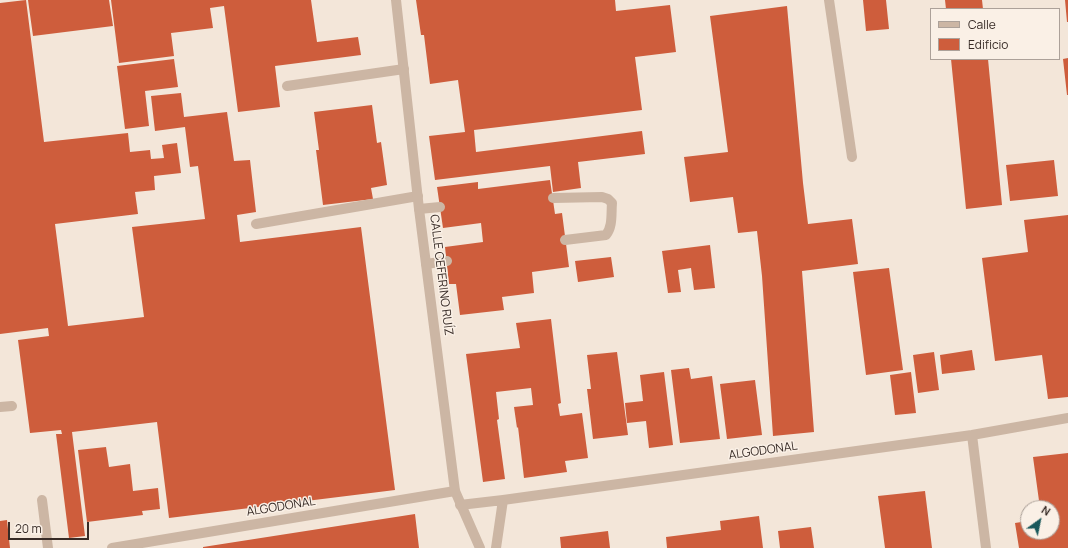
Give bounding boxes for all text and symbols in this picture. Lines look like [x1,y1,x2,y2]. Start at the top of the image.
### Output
legend [930,8,1060,60]
text: Calle [968,16,996,33]
text: Edificio [968,36,1008,53]
street label: CALLE CEFERINO RUÍZ [426,214,456,336]
street label: ALGODONAL [728,439,798,463]
street label: ALGODONAL [246,494,316,520]
north arrow [1020,500,1060,540]
text: N [1039,502,1054,519]
scale bar [10,514,91,540]
text: 20 m [15,520,42,537]

